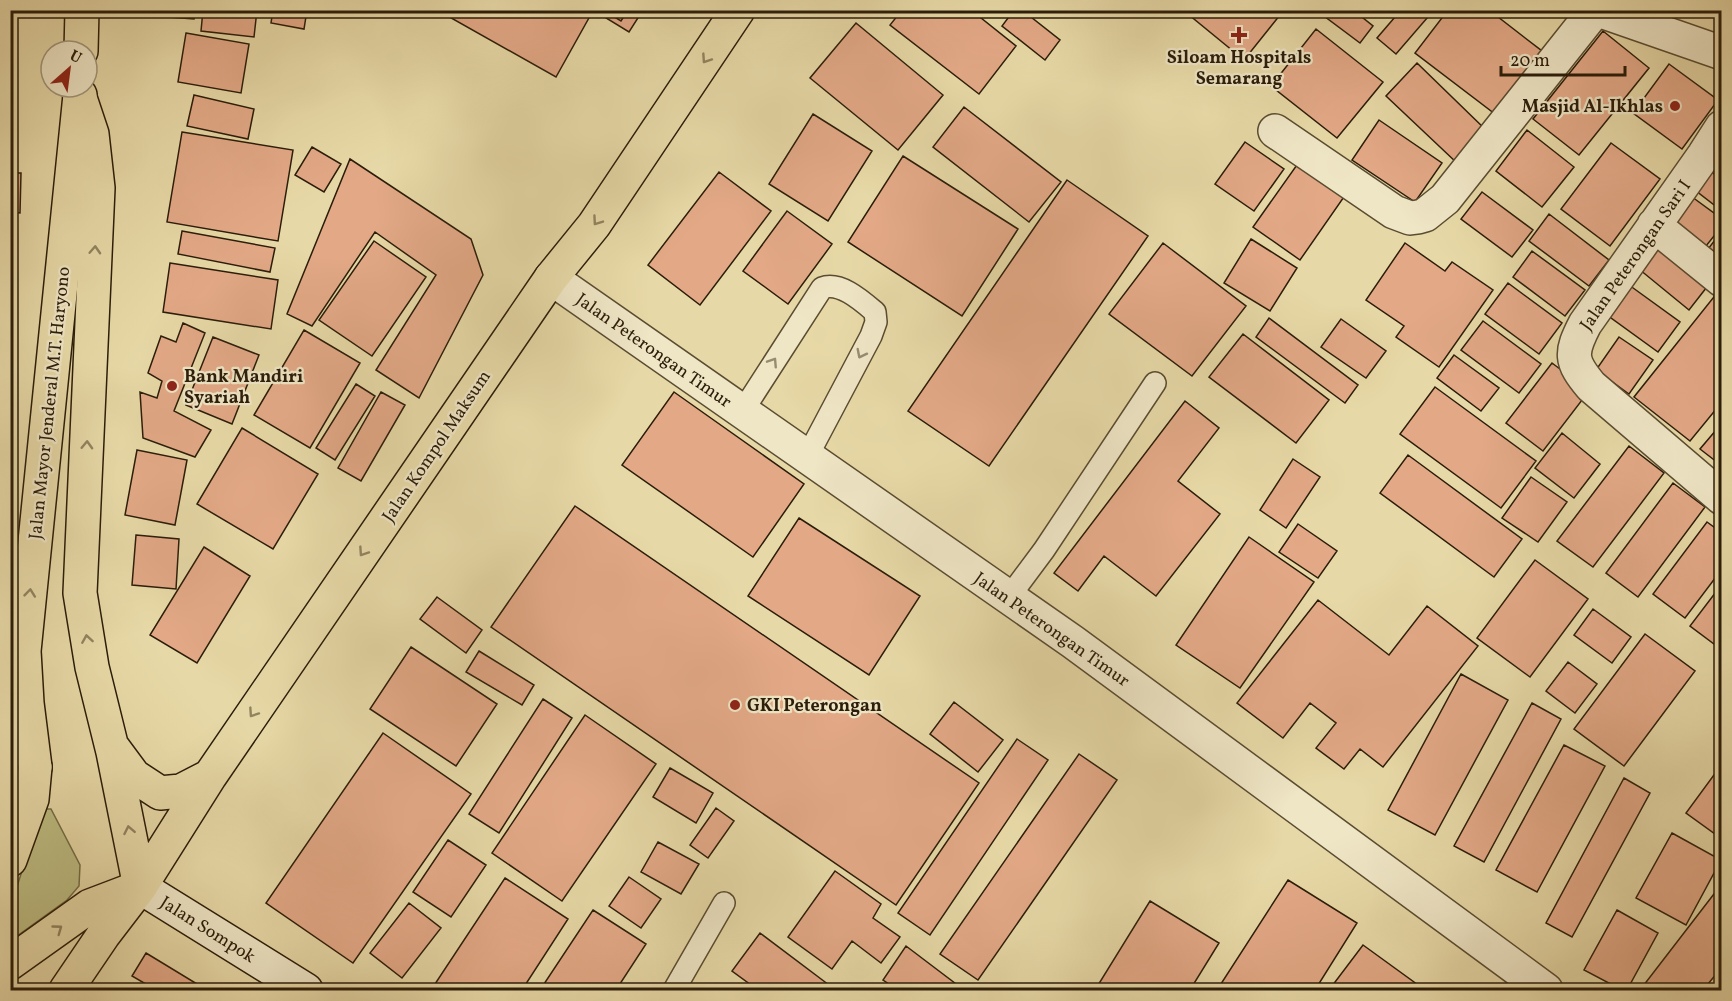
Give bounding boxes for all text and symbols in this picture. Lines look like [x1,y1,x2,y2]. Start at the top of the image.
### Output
marker: Siloam Hospitals Semarang [1230,26,1248,44]
north arrow [39,39,99,99]
scale bar [1501,39,1626,77]
text: U [65,45,85,70]
place label: Siloam Hospitals Semarang [1167,46,1311,92]
text: 20 m [1510,49,1550,74]
one-way arrow [701,53,713,63]
place label: Masjid Al-Ikhlas [1522,95,1663,120]
marker: Masjid Al-Ikhlas [1668,99,1682,113]
street label: Jalan Peterongan Sari I [1575,175,1698,336]
one-way arrow [593,214,604,225]
one-way arrow [88,246,101,255]
street label: Jalan Mayor Jenderal M.T. Haryono [24,265,77,541]
street label: Jalan Peterongan Timur [570,288,737,415]
one-way arrow [857,348,868,359]
one-way arrow [766,358,777,369]
place label: Bank Mandiri Syariah [184,365,303,411]
street label: Jalan Kompol Maksum [377,366,498,528]
marker: Bank Mandiri Syariah [165,379,179,393]
one-way arrow [81,441,93,450]
one-way arrow [360,545,371,556]
street label: Jalan Peterongan Timur [968,567,1135,694]
one-way arrow [23,588,36,597]
one-way arrow [82,635,94,644]
place label: GKI Peterongan [747,694,882,719]
marker: GKI Peterongan [728,698,742,712]
one-way arrow [249,706,260,717]
one-way arrow [123,825,136,835]
street label: Jalan Sompok [155,891,260,970]
one-way arrow [51,925,62,936]

